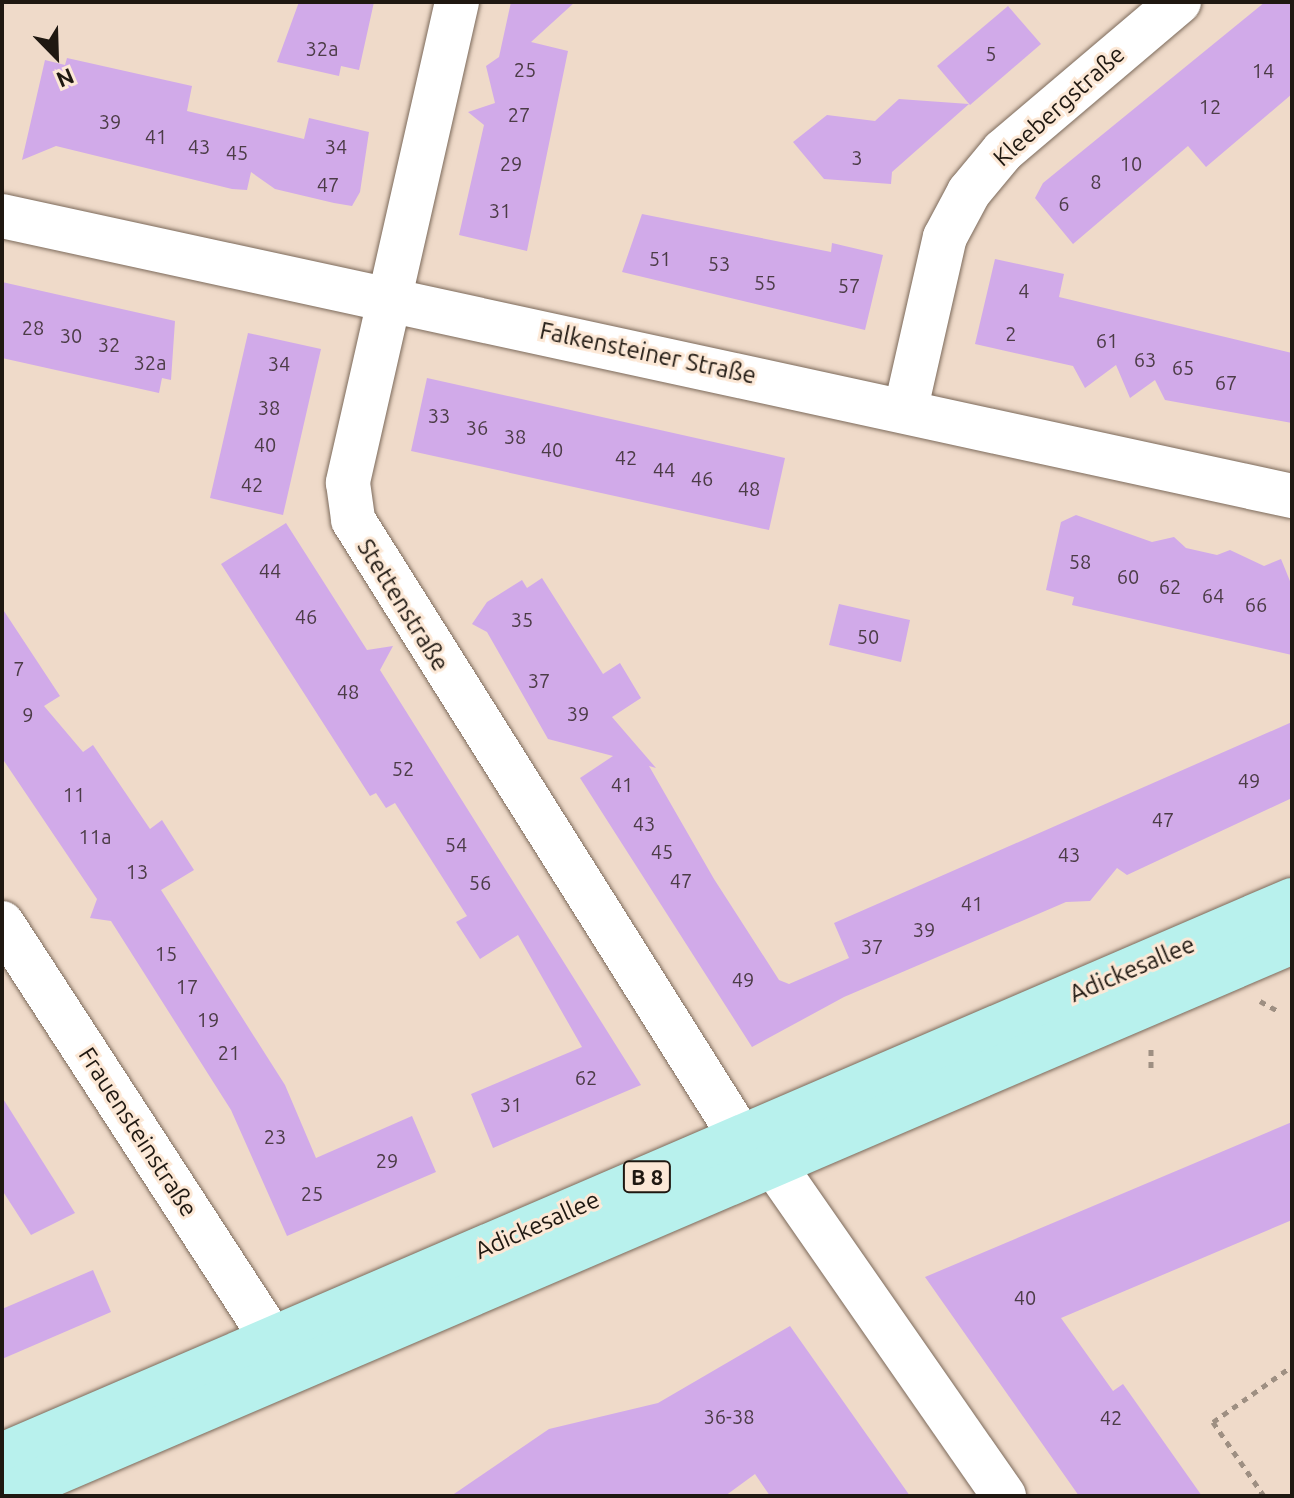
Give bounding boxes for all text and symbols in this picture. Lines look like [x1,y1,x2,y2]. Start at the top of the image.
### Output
north arrow [16,16,96,96]
house number: 32a [306,36,338,60]
street label: Kleebergstraße [987,40,1131,172]
house number: 5 [985,41,997,65]
house number: 25 [514,57,536,81]
house number: 14 [1252,58,1274,82]
text: N [53,64,78,93]
house number: 12 [1199,94,1221,118]
house number: 27 [508,102,530,126]
house number: 39 [99,109,121,133]
house number: 41 [145,124,167,148]
house number: 43 [188,134,210,158]
house number: 34 [325,134,347,158]
house number: 45 [226,140,248,164]
house number: 3 [851,145,863,169]
house number: 29 [500,151,522,175]
house number: 10 [1120,151,1142,175]
house number: 8 [1090,169,1102,193]
house number: 47 [317,172,339,196]
house number: 6 [1058,191,1070,215]
house number: 31 [489,198,511,222]
house number: 51 [649,246,671,270]
house number: 53 [708,251,730,275]
house number: 55 [754,270,776,294]
house number: 57 [838,273,860,297]
house number: 4 [1018,278,1030,302]
house number: 28 [22,315,44,339]
street label: Falkensteiner Straße [537,316,759,390]
house number: 2 [1005,321,1017,345]
house number: 30 [60,323,82,347]
house number: 61 [1096,328,1118,352]
house number: 32 [98,332,120,356]
house number: 63 [1134,347,1156,371]
house number: 32a [134,350,166,374]
house number: 34 [268,351,290,375]
house number: 65 [1172,355,1194,379]
house number: 67 [1215,370,1237,394]
house number: 38 [258,395,280,419]
house number: 33 [428,403,450,427]
house number: 36 [466,415,488,439]
house number: 38 [504,424,526,448]
house number: 40 [254,432,276,456]
house number: 40 [541,437,563,461]
house number: 42 [615,445,637,469]
house number: 44 [653,457,675,481]
house number: 46 [691,466,713,490]
house number: 42 [241,472,263,496]
house number: 48 [738,476,760,500]
street label: Stettenstraße [351,534,455,676]
house number: 58 [1069,549,1091,573]
house number: 44 [259,558,281,582]
house number: 60 [1117,564,1139,588]
house number: 62 [1159,574,1181,598]
house number: 64 [1202,583,1224,607]
house number: 66 [1245,592,1267,616]
house number: 46 [295,604,317,628]
house number: 35 [511,607,533,631]
house number: 50 [857,624,879,648]
house number: 7 [13,656,25,680]
house number: 37 [528,668,550,692]
house number: 48 [337,679,359,703]
house number: 39 [567,701,589,725]
house number: 9 [22,702,34,726]
house number: 52 [392,756,414,780]
house number: 49 [1238,768,1260,792]
house number: 41 [611,772,633,796]
house number: 11 [63,782,85,806]
house number: 47 [1152,807,1174,831]
house number: 43 [633,811,655,835]
house number: 11a [79,824,111,848]
house number: 54 [445,832,467,856]
house number: 45 [651,839,673,863]
house number: 43 [1058,842,1080,866]
house number: 13 [126,859,148,883]
house number: 47 [670,868,692,892]
house number: 56 [469,870,491,894]
house number: 41 [961,891,983,915]
house number: 39 [913,917,935,941]
street label: Adickesallee [1065,930,1199,1008]
house number: 37 [861,934,883,958]
house number: 15 [155,941,177,965]
house number: 49 [732,967,754,991]
house number: 17 [176,974,198,998]
house number: 19 [197,1007,219,1031]
house number: 21 [218,1040,240,1064]
street label: Frauensteinstraße [73,1042,203,1222]
house number: 62 [575,1065,597,1089]
house number: 31 [500,1092,522,1116]
house number: 23 [264,1124,286,1148]
house number: 29 [376,1148,398,1172]
road number: B 8 [621,1159,673,1195]
house number: 25 [301,1181,323,1205]
street label: Adickesallee [470,1185,604,1265]
house number: 40 [1014,1285,1036,1309]
house number: 36-38 [704,1404,754,1428]
house number: 42 [1100,1405,1122,1429]

